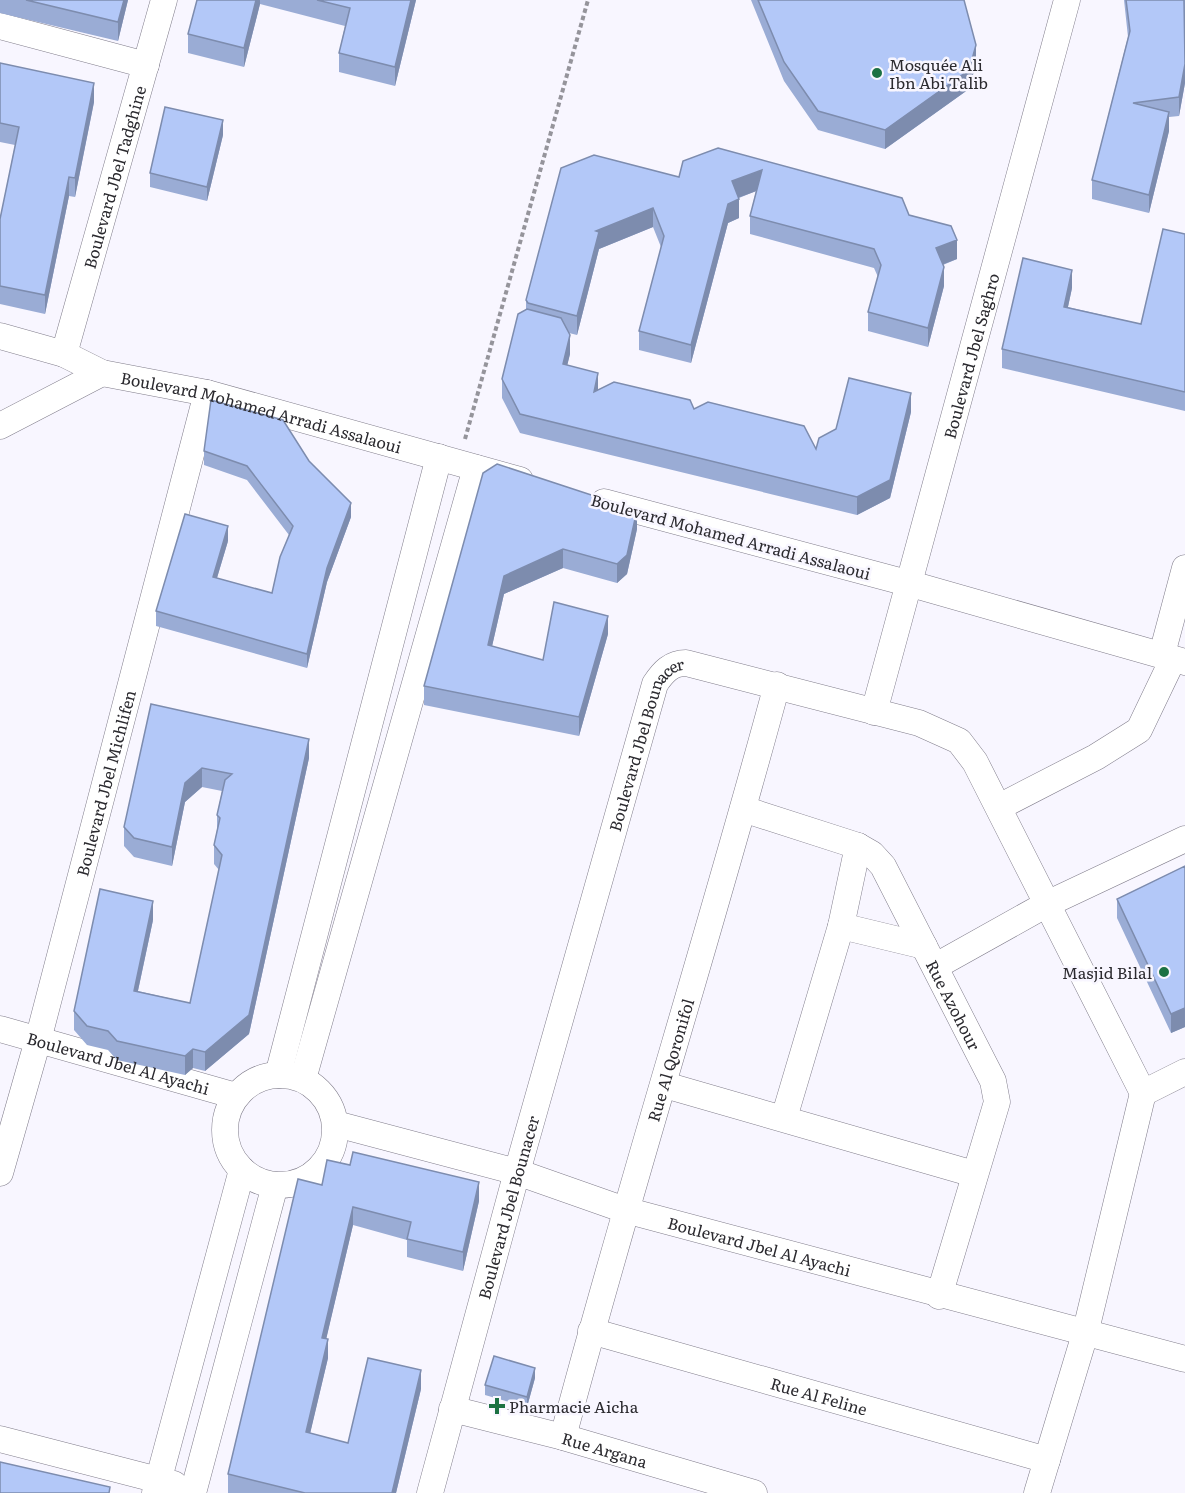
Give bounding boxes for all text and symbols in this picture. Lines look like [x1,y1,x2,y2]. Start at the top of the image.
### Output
place label: Mosquée Ali Ibn Abi Talib [889,52,988,94]
marker: Mosquée Ali Ibn Abi Talib [870,66,884,80]
street label: Boulevard Jbel Tadghine [77,83,151,271]
street label: Boulevard Jbel Saghro [937,270,1004,441]
street label: Boulevard Mohamed Arradi Assalaoui [119,365,405,459]
street label: Boulevard Mohamed Arradi Assalaoui [588,487,874,585]
street label: Boulevard Jbel Bounacer [602,651,686,834]
street label: Boulevard Jbel Michlifen [69,687,141,879]
street label: Rue Azohour [921,955,987,1055]
place label: Masjid Bilal [1062,960,1152,984]
marker: Masjid Bilal [1157,965,1171,979]
street label: Rue Al Qoronifol [641,995,699,1124]
street label: Boulevard Jbel Al Ayachi [24,1025,212,1100]
street label: Boulevard Jbel Bounacer [471,1112,544,1302]
street label: Boulevard Jbel Al Ayachi [665,1210,854,1282]
street label: Rue Al Feline [768,1370,870,1421]
place label: Pharmacie Aicha [509,1394,639,1418]
marker: Pharmacie Aicha [490,1399,504,1413]
street label: Rue Argana [559,1425,651,1473]

